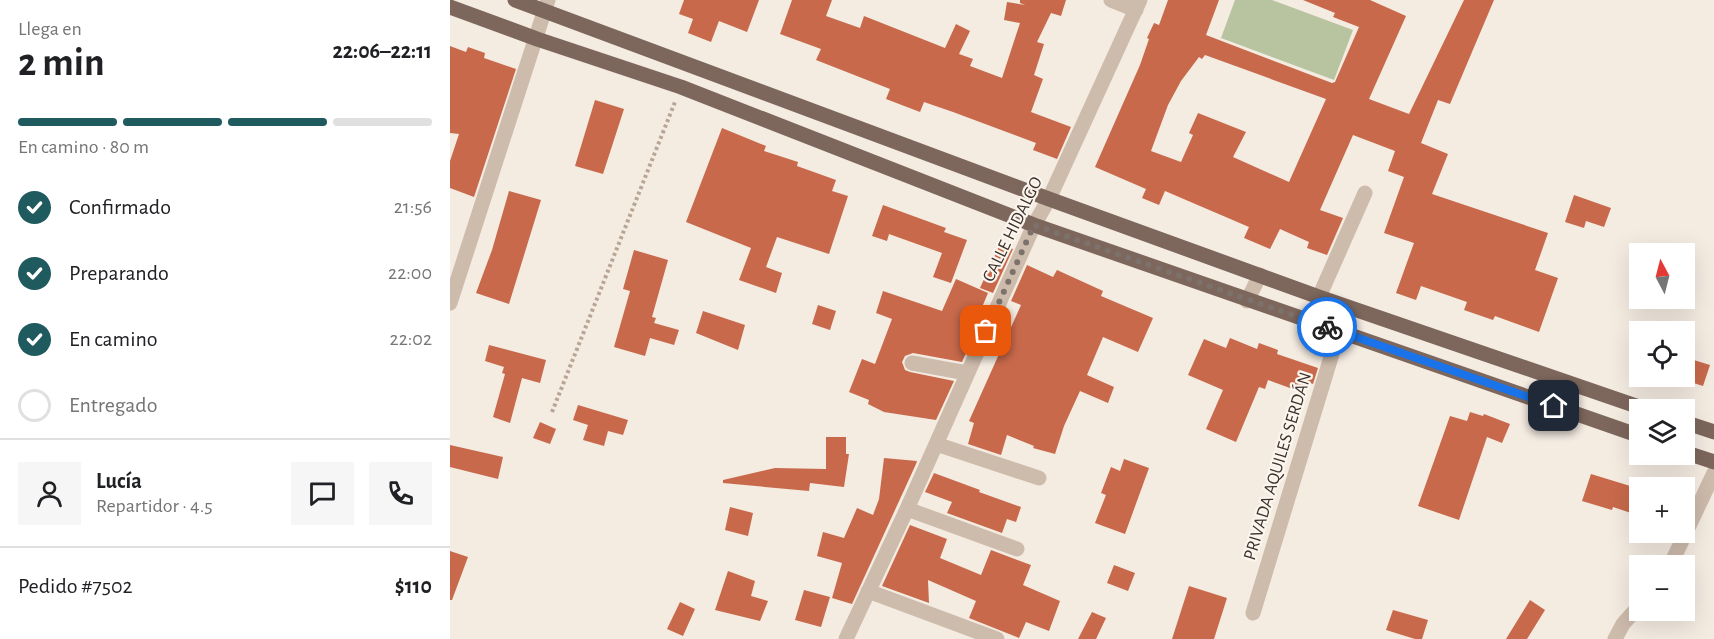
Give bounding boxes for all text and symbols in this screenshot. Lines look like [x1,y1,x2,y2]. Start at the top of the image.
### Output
text: Llega en [18,19,82,39]
text: 22:06–22:11 [332,40,432,62]
text: 2 min [18,44,105,83]
text: En camino · 80 m [18,137,149,157]
street label: CALLE HIDALGO [980,174,1046,285]
icon: check [18,191,51,224]
text: Confirmado [69,196,171,218]
text: 21:56 [394,197,432,217]
north arrow [1629,243,1695,309]
map controls [1629,243,1695,621]
icon: check [18,257,51,290]
text: Preparando [69,262,169,284]
text: 22:00 [388,263,432,283]
courier [1297,297,1357,357]
pin [960,305,1011,356]
icon: bike [1311,311,1344,344]
icon: bag [969,314,1002,347]
button: locate [1629,321,1695,387]
icon: check [18,323,51,356]
text: En camino [69,328,158,350]
text: 22:02 [390,329,432,349]
street label: PRIVADA AQUILES SERDÁN [1238,369,1315,562]
pin [1528,380,1579,431]
icon: home [1537,389,1570,422]
text: Entregado [69,394,158,416]
button: layers [1629,399,1695,465]
button: person [18,462,81,525]
button: chat [291,462,354,525]
button: phone [369,462,432,525]
text: Lucía [96,470,142,492]
button: + [1629,477,1695,543]
text: Repartidor · 4.5 [96,496,213,516]
button: − [1629,555,1695,621]
text: Pedido #7502 [18,575,133,597]
text: $110 [395,575,432,597]

